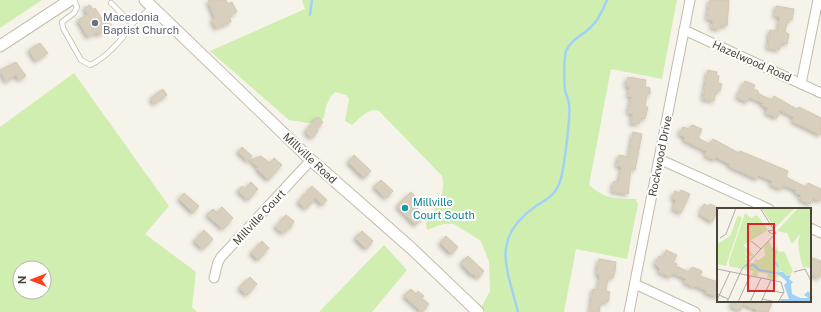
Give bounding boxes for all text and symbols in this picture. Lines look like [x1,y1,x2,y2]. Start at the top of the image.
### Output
place label: Macedonia Baptist Church [103,11,179,36]
marker: Macedonia Baptist Church [90,18,100,28]
street label: Hazelwood Road [711,38,793,84]
street label: Rockwood Drive [646,115,674,197]
street label: Millville Road [281,130,339,186]
street label: Millville Court [230,187,288,247]
place label: Millville Court South [413,196,475,221]
marker: Millville Court South [400,203,410,213]
inset map [717,208,811,302]
north arrow [12,260,52,300]
text: N [16,276,28,284]

